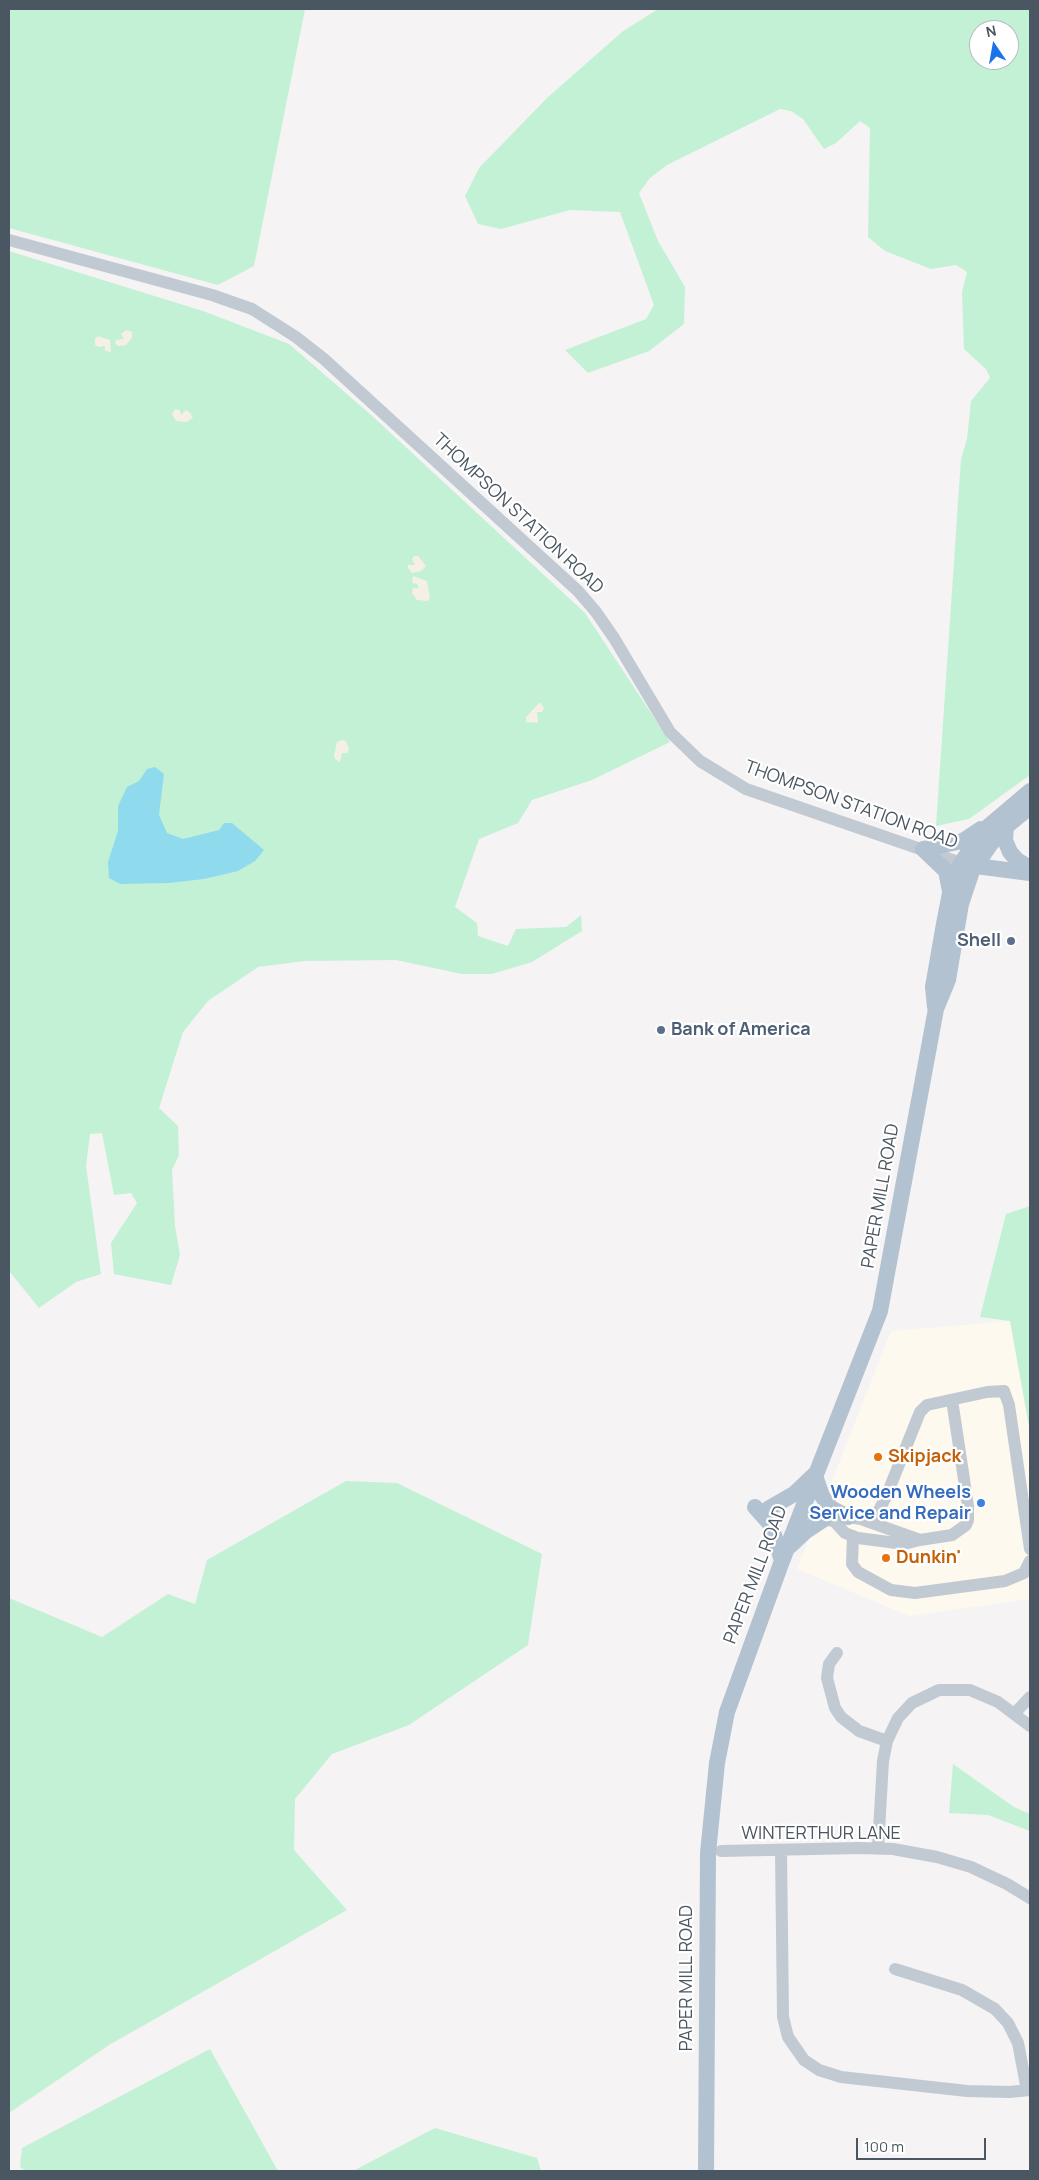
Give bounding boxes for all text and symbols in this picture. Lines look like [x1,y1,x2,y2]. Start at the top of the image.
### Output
north arrow [969,20,1019,70]
text: N [984,20,998,41]
street label: THOMPSON STATION ROAD [428,429,608,599]
street label: THOMPSON STATION ROAD [741,756,961,854]
place label: Shell [957,930,1001,952]
marker: Shell [1005,935,1017,947]
place label: Bank of America [671,1019,811,1041]
marker: Bank of America [655,1024,667,1036]
street label: PAPER MILL ROAD [858,1122,904,1270]
place label: Skipjack [888,1446,961,1468]
marker: Skipjack [872,1451,884,1463]
place label: Wooden Wheels Service and Repair [809,1482,971,1525]
marker: Wooden Wheels Service and Repair [975,1497,987,1509]
street label: PAPER MILL ROAD [720,1503,792,1647]
place label: Dunkin' [896,1547,961,1569]
marker: Dunkin' [880,1552,892,1564]
street label: WINTERTHUR LANE [741,1823,901,1845]
street label: PAPER MILL ROAD [676,1905,698,2051]
scale bar [859,2128,989,2160]
text: 100 m [864,2136,904,2157]

